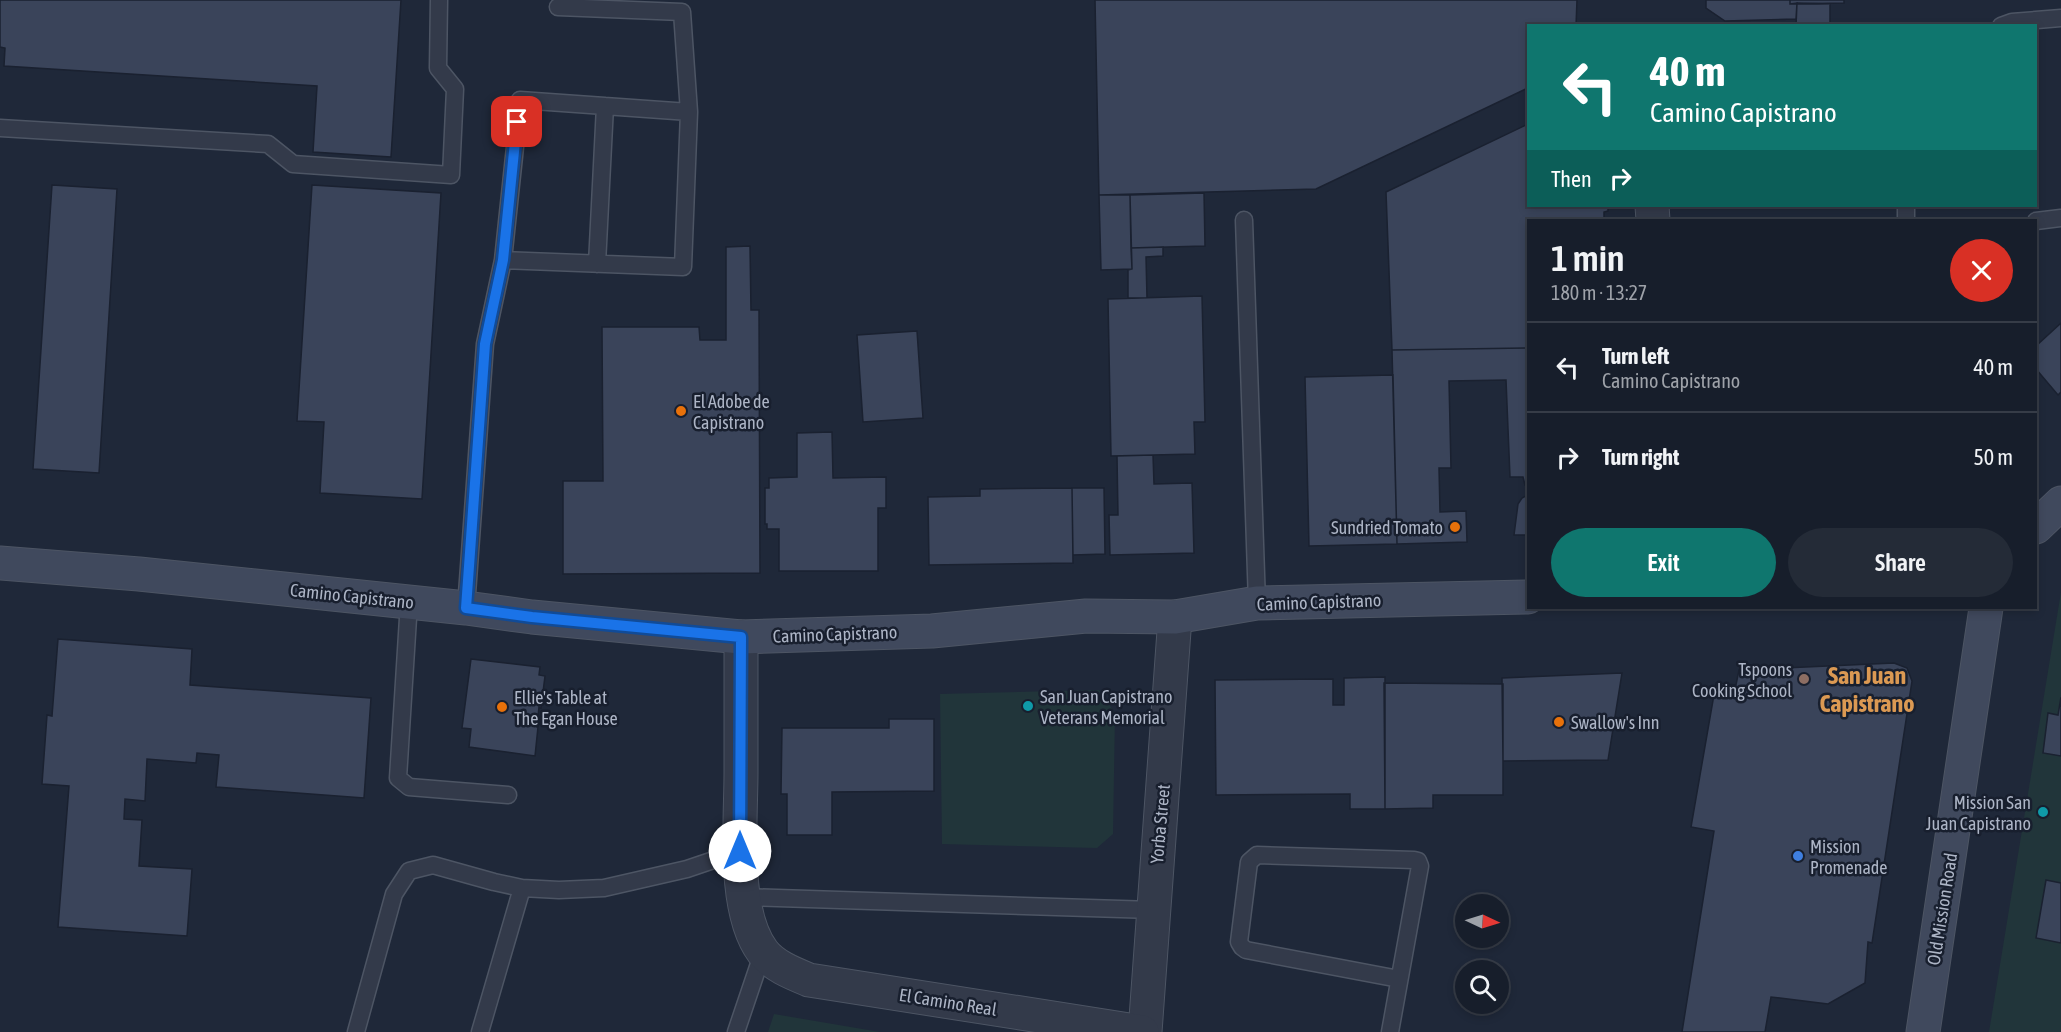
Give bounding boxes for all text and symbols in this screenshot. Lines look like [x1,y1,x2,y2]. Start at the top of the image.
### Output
text: 40 m [1650,47,1725,95]
icon: left [1551,48,1629,126]
pin [491,96,542,147]
text: Camino Capistrano [1650,97,1837,128]
icon: arrive [500,105,533,138]
icon: right [1604,162,1637,195]
text: Then [1551,166,1592,192]
text: 1 min [1551,237,1625,279]
button: close [1950,239,2013,302]
text: 180 m · 13:27 [1551,281,1647,304]
text: Turn left [1602,343,1669,369]
icon: left [1551,351,1584,384]
text: 40 m [1973,354,2013,380]
text: Camino Capistrano [1602,369,1740,392]
place label: El Adobe de Capistrano [693,391,770,433]
marker: El Adobe de Capistrano [674,404,688,418]
icon: right [1551,441,1584,474]
text: Turn right [1602,444,1679,470]
text: 50 m [1973,444,2013,470]
place label: Sundried Tomato [1331,517,1443,538]
marker: Sundried Tomato [1448,520,1462,534]
button: Exit [1551,528,1776,597]
button: Share [1788,528,2013,597]
street label: Camino Capistrano [289,579,415,613]
street label: Camino Capistrano [1256,589,1382,615]
street label: Camino Capistrano [772,621,898,647]
place label: Tspoons Cooking School [1692,659,1792,701]
district label: San Juan Capistrano [1820,662,1914,717]
marker: Tspoons Cooking School [1797,672,1811,686]
place label: San Juan Capistrano Veterans Memorial [1040,686,1172,728]
place label: Ellie's Table at The Egan House [514,687,618,729]
marker: San Juan Capistrano Veterans Memorial [1021,699,1035,713]
marker: Ellie's Table at The Egan House [495,700,509,714]
place label: Swallow's Inn [1571,712,1660,733]
marker: Swallow's Inn [1552,715,1566,729]
street label: Yorba Street [1146,783,1174,865]
place label: Mission San Juan Capistrano [1926,792,2031,834]
marker: Mission San Juan Capistrano [2036,805,2050,819]
position arrow [708,819,772,883]
place label: Mission Promenade [1810,836,1888,878]
marker: Mission Promenade [1791,849,1805,863]
street label: Old Mission Road [1923,851,1961,967]
north arrow [1455,894,1509,948]
map controls [1455,894,1509,1014]
button: search [1455,960,1509,1014]
street label: El Camino Real [898,984,998,1020]

